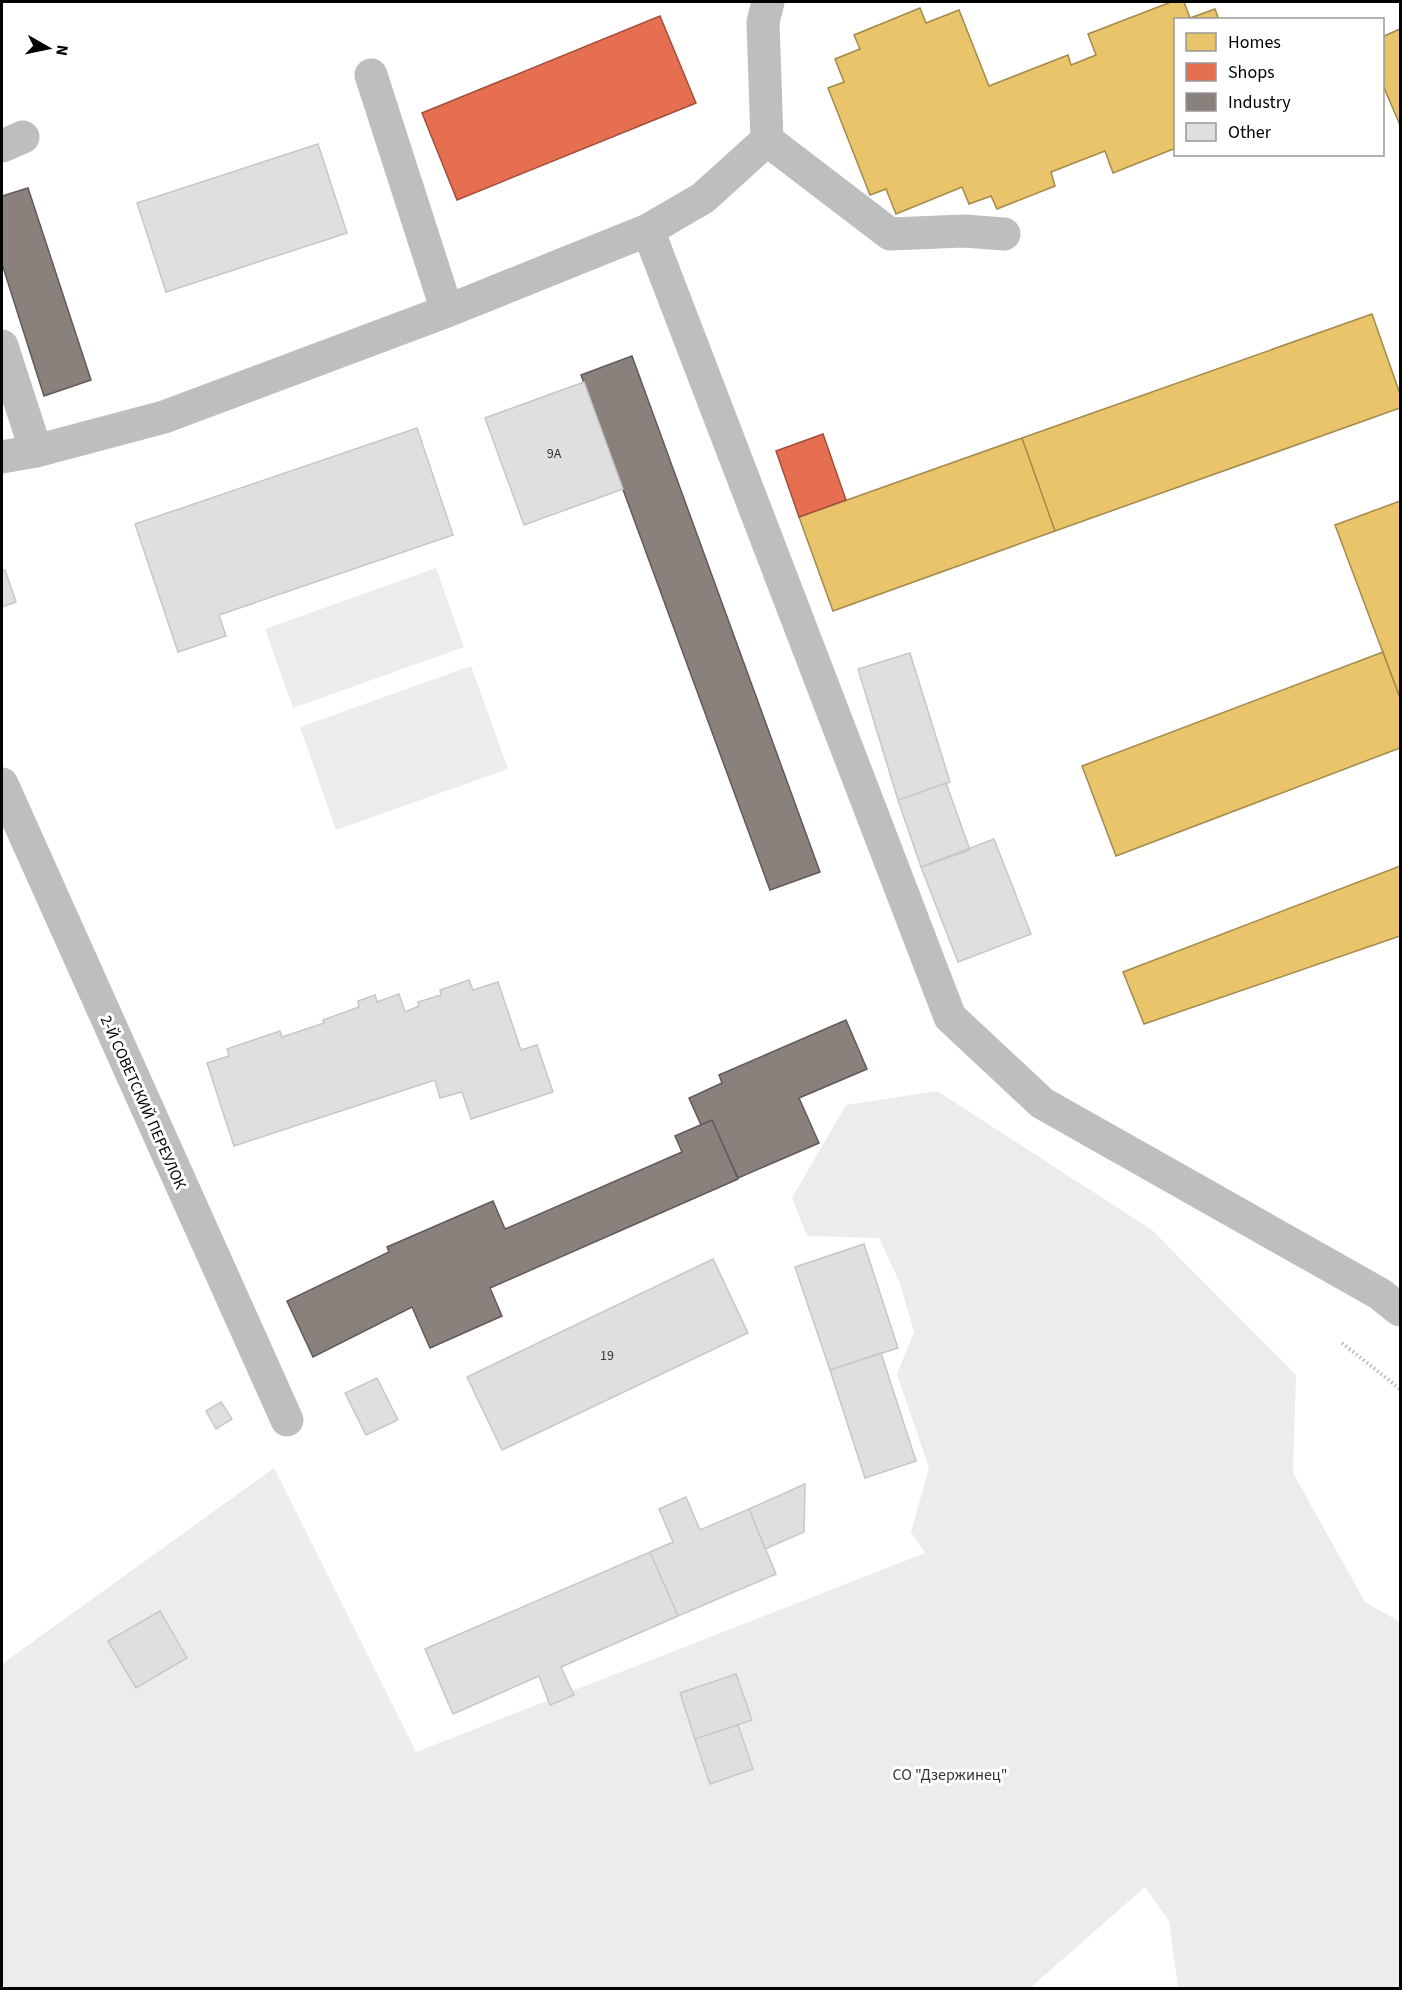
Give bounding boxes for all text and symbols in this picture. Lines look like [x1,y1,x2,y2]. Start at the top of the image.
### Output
north arrow [18,18,78,78]
legend [1174,18,1384,156]
text: Homes [1228,30,1281,55]
text: N [50,43,74,57]
text: Shops [1228,60,1275,85]
text: Industry [1228,90,1291,115]
text: Other [1228,120,1272,145]
house number: 9А [547,444,562,464]
street label: 2-Й СОВЕТСКИЙ ПЕРЕУЛОК [95,1012,192,1193]
house number: 19 [600,1346,614,1366]
park label: СО "Дзержинец" [893,1764,1007,1786]

